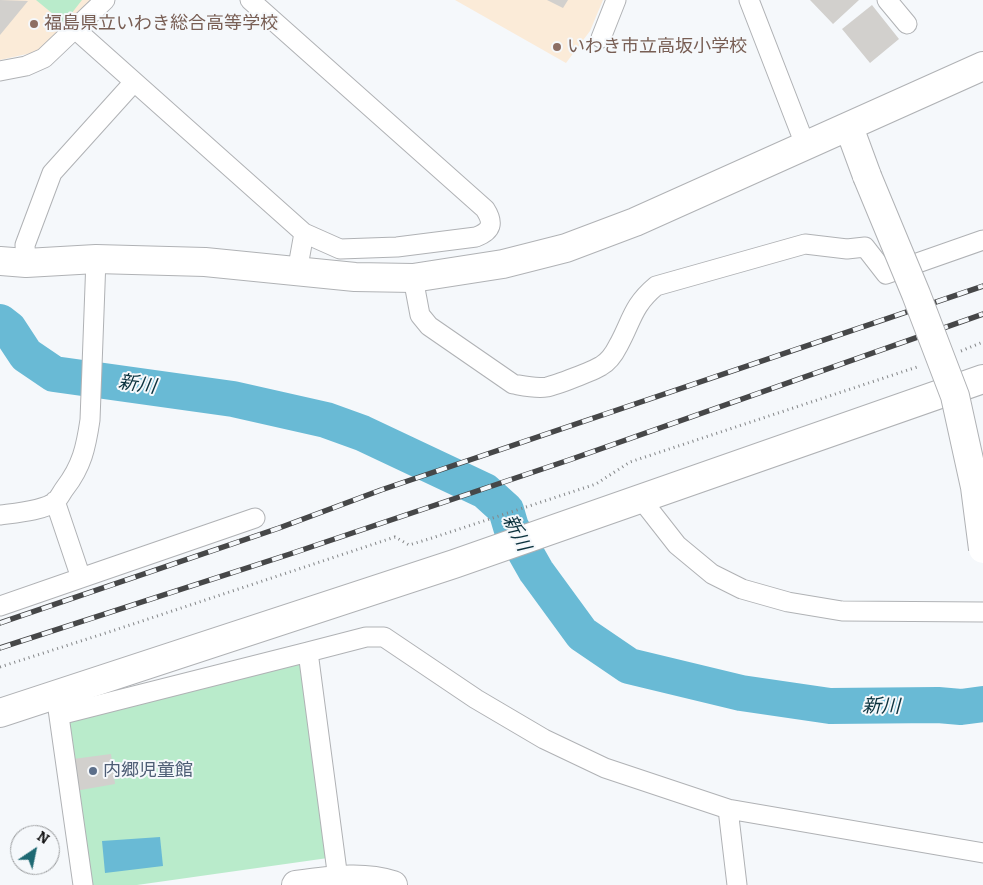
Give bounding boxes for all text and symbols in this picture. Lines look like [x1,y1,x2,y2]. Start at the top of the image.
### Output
place label: 福島県立いわき総合高等学校 [44,13,278,35]
marker: 福島県立いわき総合高等学校 [28,18,40,30]
place label: いわき市立高坂小学校 [567,36,747,58]
marker: いわき市立高坂小学校 [551,41,563,53]
water label: 新川 [117,371,157,399]
water label: 新川 [497,511,535,555]
water label: 新川 [862,695,900,719]
place label: 内郷児童館 [103,760,193,782]
marker: 内郷児童館 [87,765,99,777]
north arrow [10,825,60,875]
text: N [34,828,52,848]

